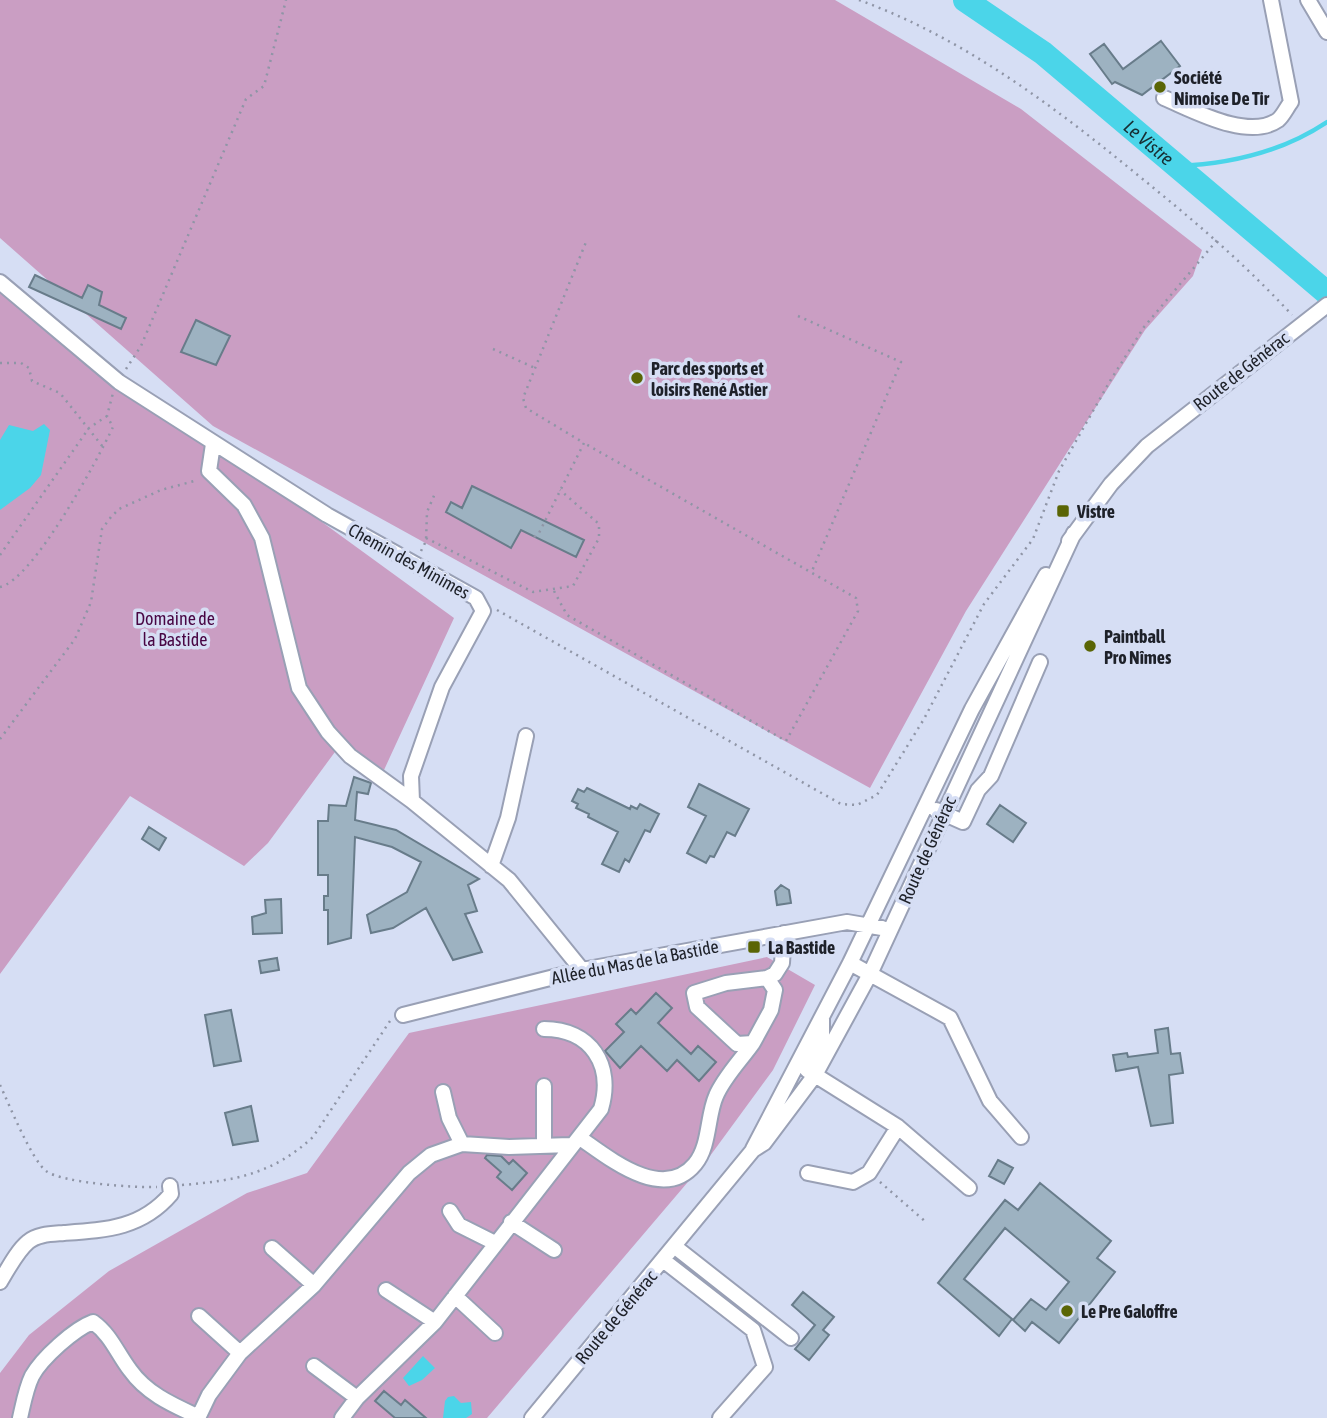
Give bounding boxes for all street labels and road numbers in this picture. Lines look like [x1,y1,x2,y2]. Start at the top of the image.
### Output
street label: Route de Générac [1189,327,1293,415]
street label: Chemin des Minimes [345,519,473,603]
street label: Route de Générac [894,793,960,907]
street label: Allée du Mas de la Bastide [550,935,720,989]
street label: Route de Générac [571,1266,661,1368]

